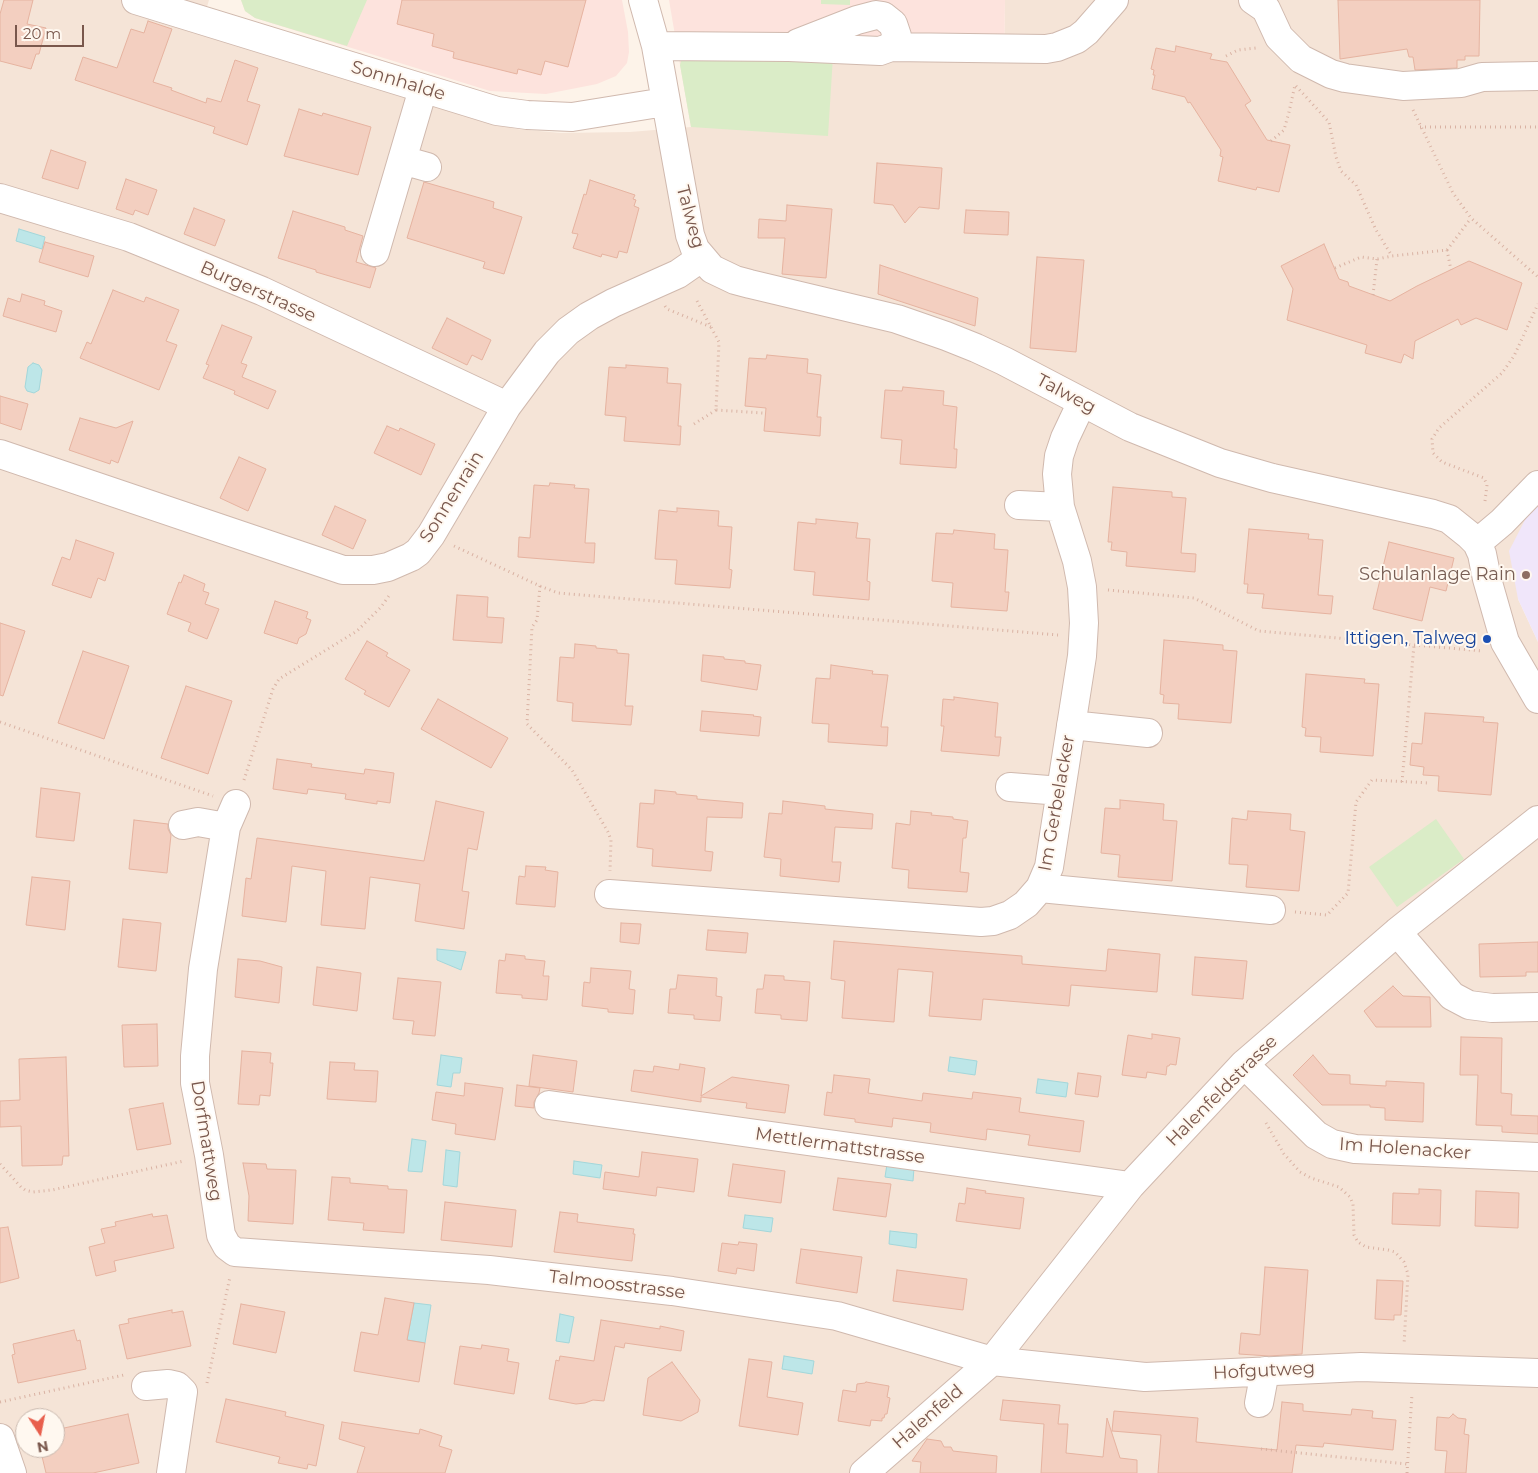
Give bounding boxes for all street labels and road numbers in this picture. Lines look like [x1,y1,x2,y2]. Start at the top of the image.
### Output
street label: Sonnhalde [348,56,448,106]
street label: Talweg [671,183,709,251]
street label: Burgerstrasse [197,257,319,327]
street label: Talweg [1033,369,1099,419]
street label: Sonnenrain [415,447,489,547]
street label: Im Gerbelacker [1034,733,1080,873]
street label: Halenfeldstrasse [1162,1031,1282,1151]
street label: Dorfmattweg [186,1079,226,1203]
street label: Mettlermattstrasse [754,1123,926,1169]
street label: Im Holenacker [1338,1134,1472,1164]
street label: Talmoosstrasse [548,1266,686,1304]
street label: Hofgutweg [1212,1358,1316,1384]
street label: Halenfeld [888,1380,968,1454]

